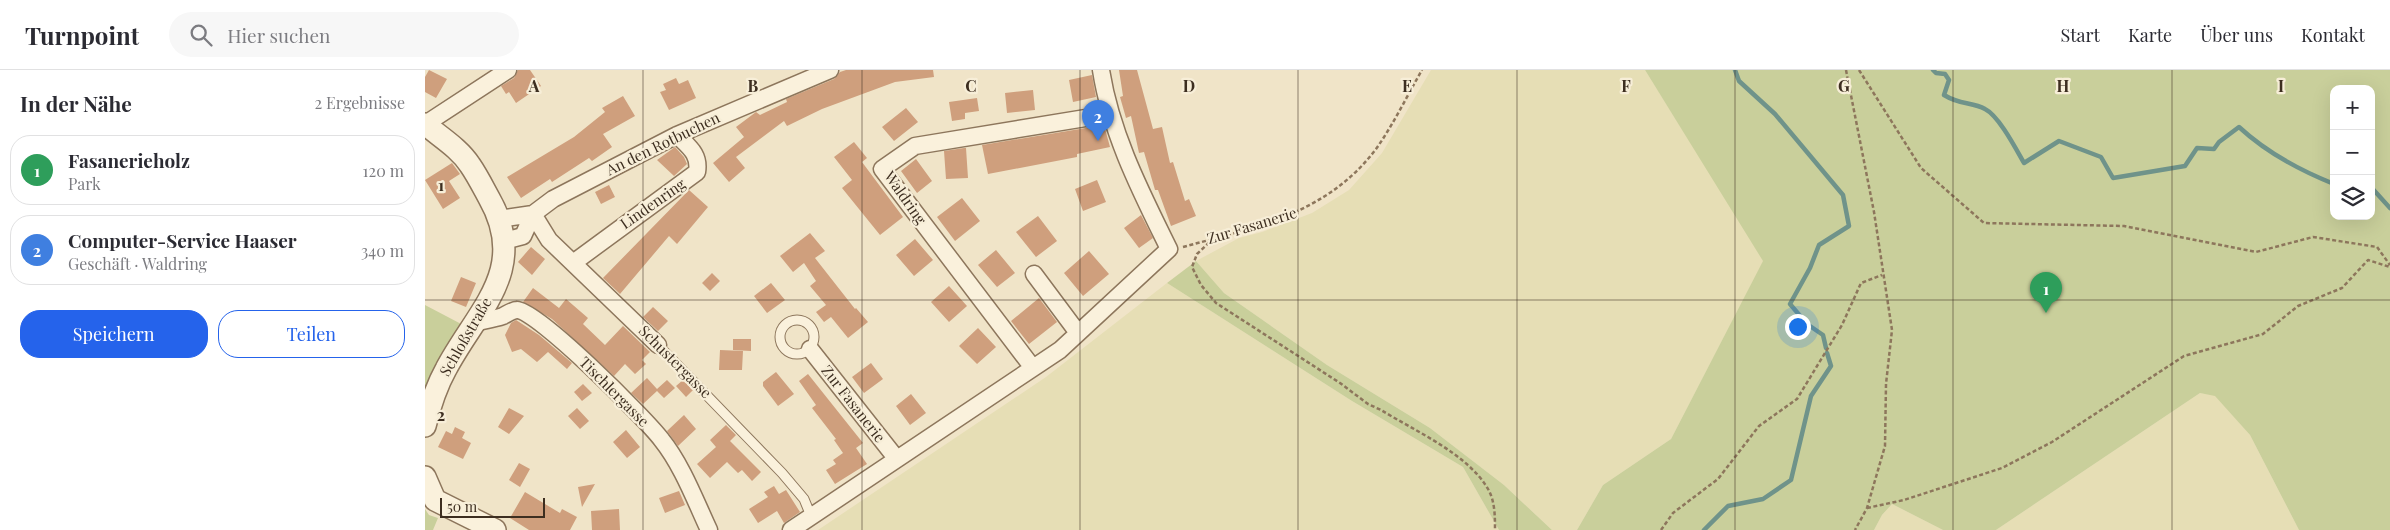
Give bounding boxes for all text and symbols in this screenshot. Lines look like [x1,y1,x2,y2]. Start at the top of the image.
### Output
search box [169,12,519,57]
text: Turnpoint [25,19,139,51]
icon: search [187,21,215,49]
text: Hier suchen [227,22,330,48]
text: Start [2060,23,2100,47]
text: Karte [2128,23,2172,47]
text: Über uns [2200,23,2273,47]
text: Kontakt [2301,23,2365,47]
text: A [528,75,540,96]
text: B [748,75,759,96]
text: C [965,75,977,96]
text: D [1183,75,1195,96]
text: E [1402,75,1412,96]
text: F [1621,75,1631,96]
text: G [1838,75,1850,96]
text: H [2057,75,2070,96]
text: I [2278,75,2284,96]
map controls [2330,85,2375,220]
button: + [2330,85,2375,130]
text: In der Nähe [20,89,132,117]
text: 2 Ergebnisse [314,92,405,113]
pin: 2 [1082,100,1114,141]
street label: An den Rotbuchen [601,107,723,180]
button: − [2330,130,2375,175]
text: Fasanerieholz [68,147,190,173]
text: 1 [34,160,40,181]
text: 120 m [363,160,404,181]
street label: Waldring [880,166,932,228]
text: Park [68,173,101,194]
street label: Lindenring [616,173,689,233]
text: 1 [438,174,444,195]
button: layers [2330,175,2375,220]
street label: Zur Fasanerie [1204,202,1299,248]
text: Computer-Service Haaser [68,227,297,253]
text: 2 [33,240,41,261]
text: 340 m [361,240,404,261]
text: Geschäft · Waldring [68,253,207,274]
pin: 1 [2030,272,2062,313]
street label: Schloßstraße [435,293,496,380]
button: Speichern [20,310,208,358]
button: Teilen [218,310,405,358]
your location [1785,314,1811,340]
street label: Schustergasse [635,320,717,402]
street label: Tischlergasse [575,352,654,431]
street label: Zur Fasanerie [817,361,890,446]
text: 2 [437,404,445,425]
scale bar [440,495,545,518]
text: 50 m [447,497,477,516]

